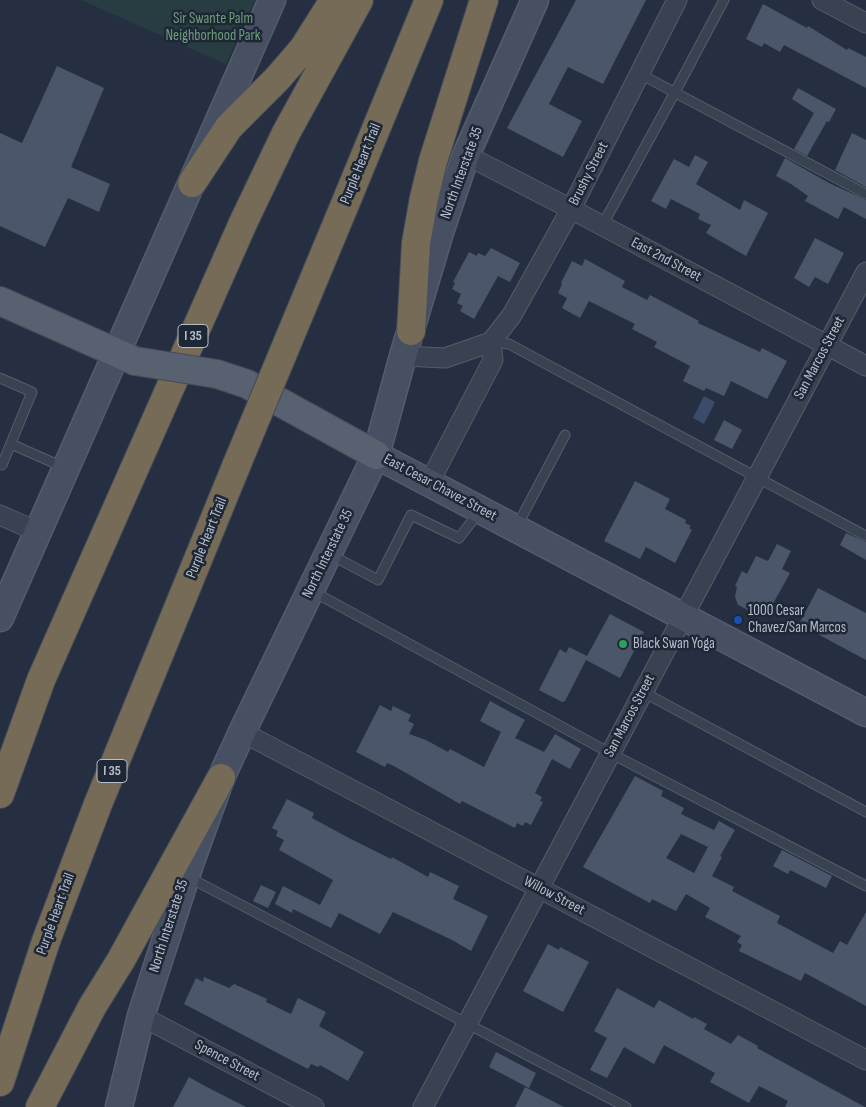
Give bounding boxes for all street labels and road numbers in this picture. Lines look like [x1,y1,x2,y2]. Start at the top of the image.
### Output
street label: Purple Heart Trail [337,121,385,207]
street label: North Interstate 35 [437,124,487,222]
street label: Brushy Street [565,139,613,209]
street label: East 2nd Street [628,234,704,286]
street label: San Marcos Street [791,313,849,403]
road number: I 35 [178,324,208,348]
street label: East Cesar Chavez Street [380,451,500,525]
street label: Purple Heart Trail [183,495,231,581]
street label: North Interstate 35 [299,507,357,601]
street label: San Marcos Street [601,671,659,761]
road number: I 35 [97,759,127,782]
street label: Purple Heart Trail [33,871,79,957]
street label: Willow Street [520,872,588,920]
street label: North Interstate 35 [146,877,192,975]
street label: Spence Street [191,1036,263,1086]

